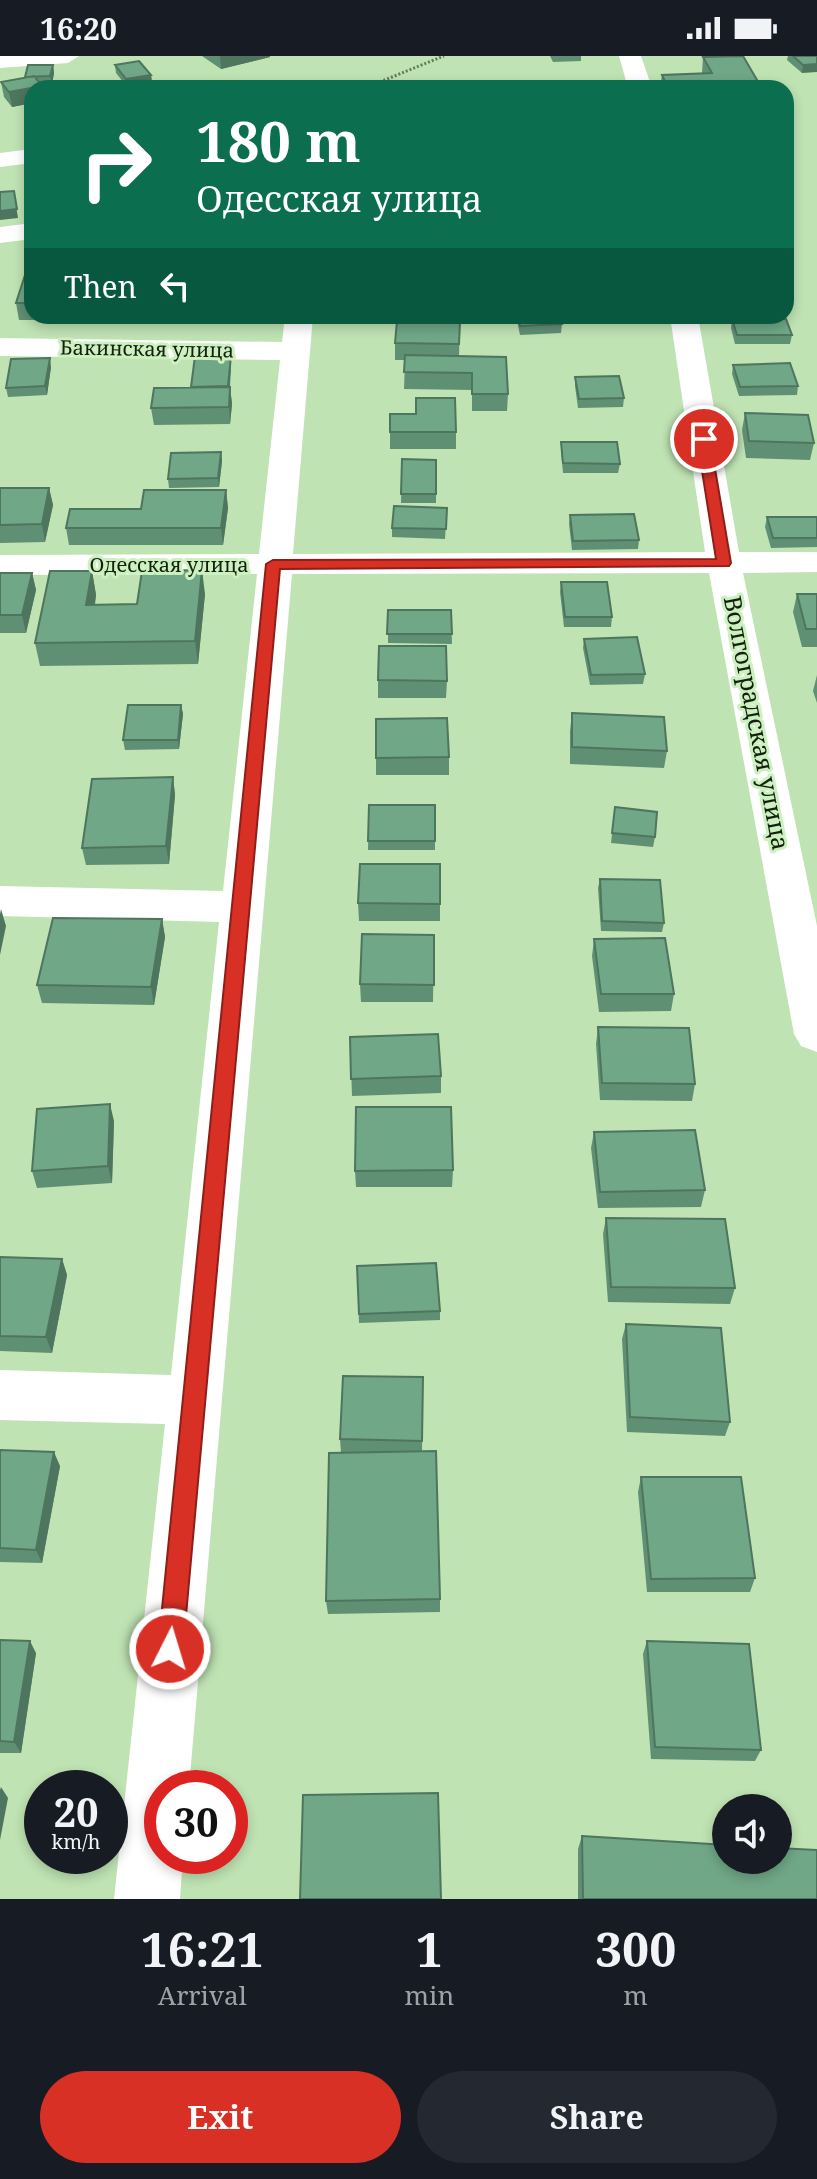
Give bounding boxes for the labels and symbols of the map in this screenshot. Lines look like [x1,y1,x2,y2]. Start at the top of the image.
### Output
street label: Бакинская улица [60,333,234,364]
pin [670,405,738,473]
street label: Одесская улица [89,551,249,578]
street label: Волгоградская улица [717,593,798,853]
position arrow [128,1607,212,1691]
speed limit sign: 30 [144,1770,248,1874]

